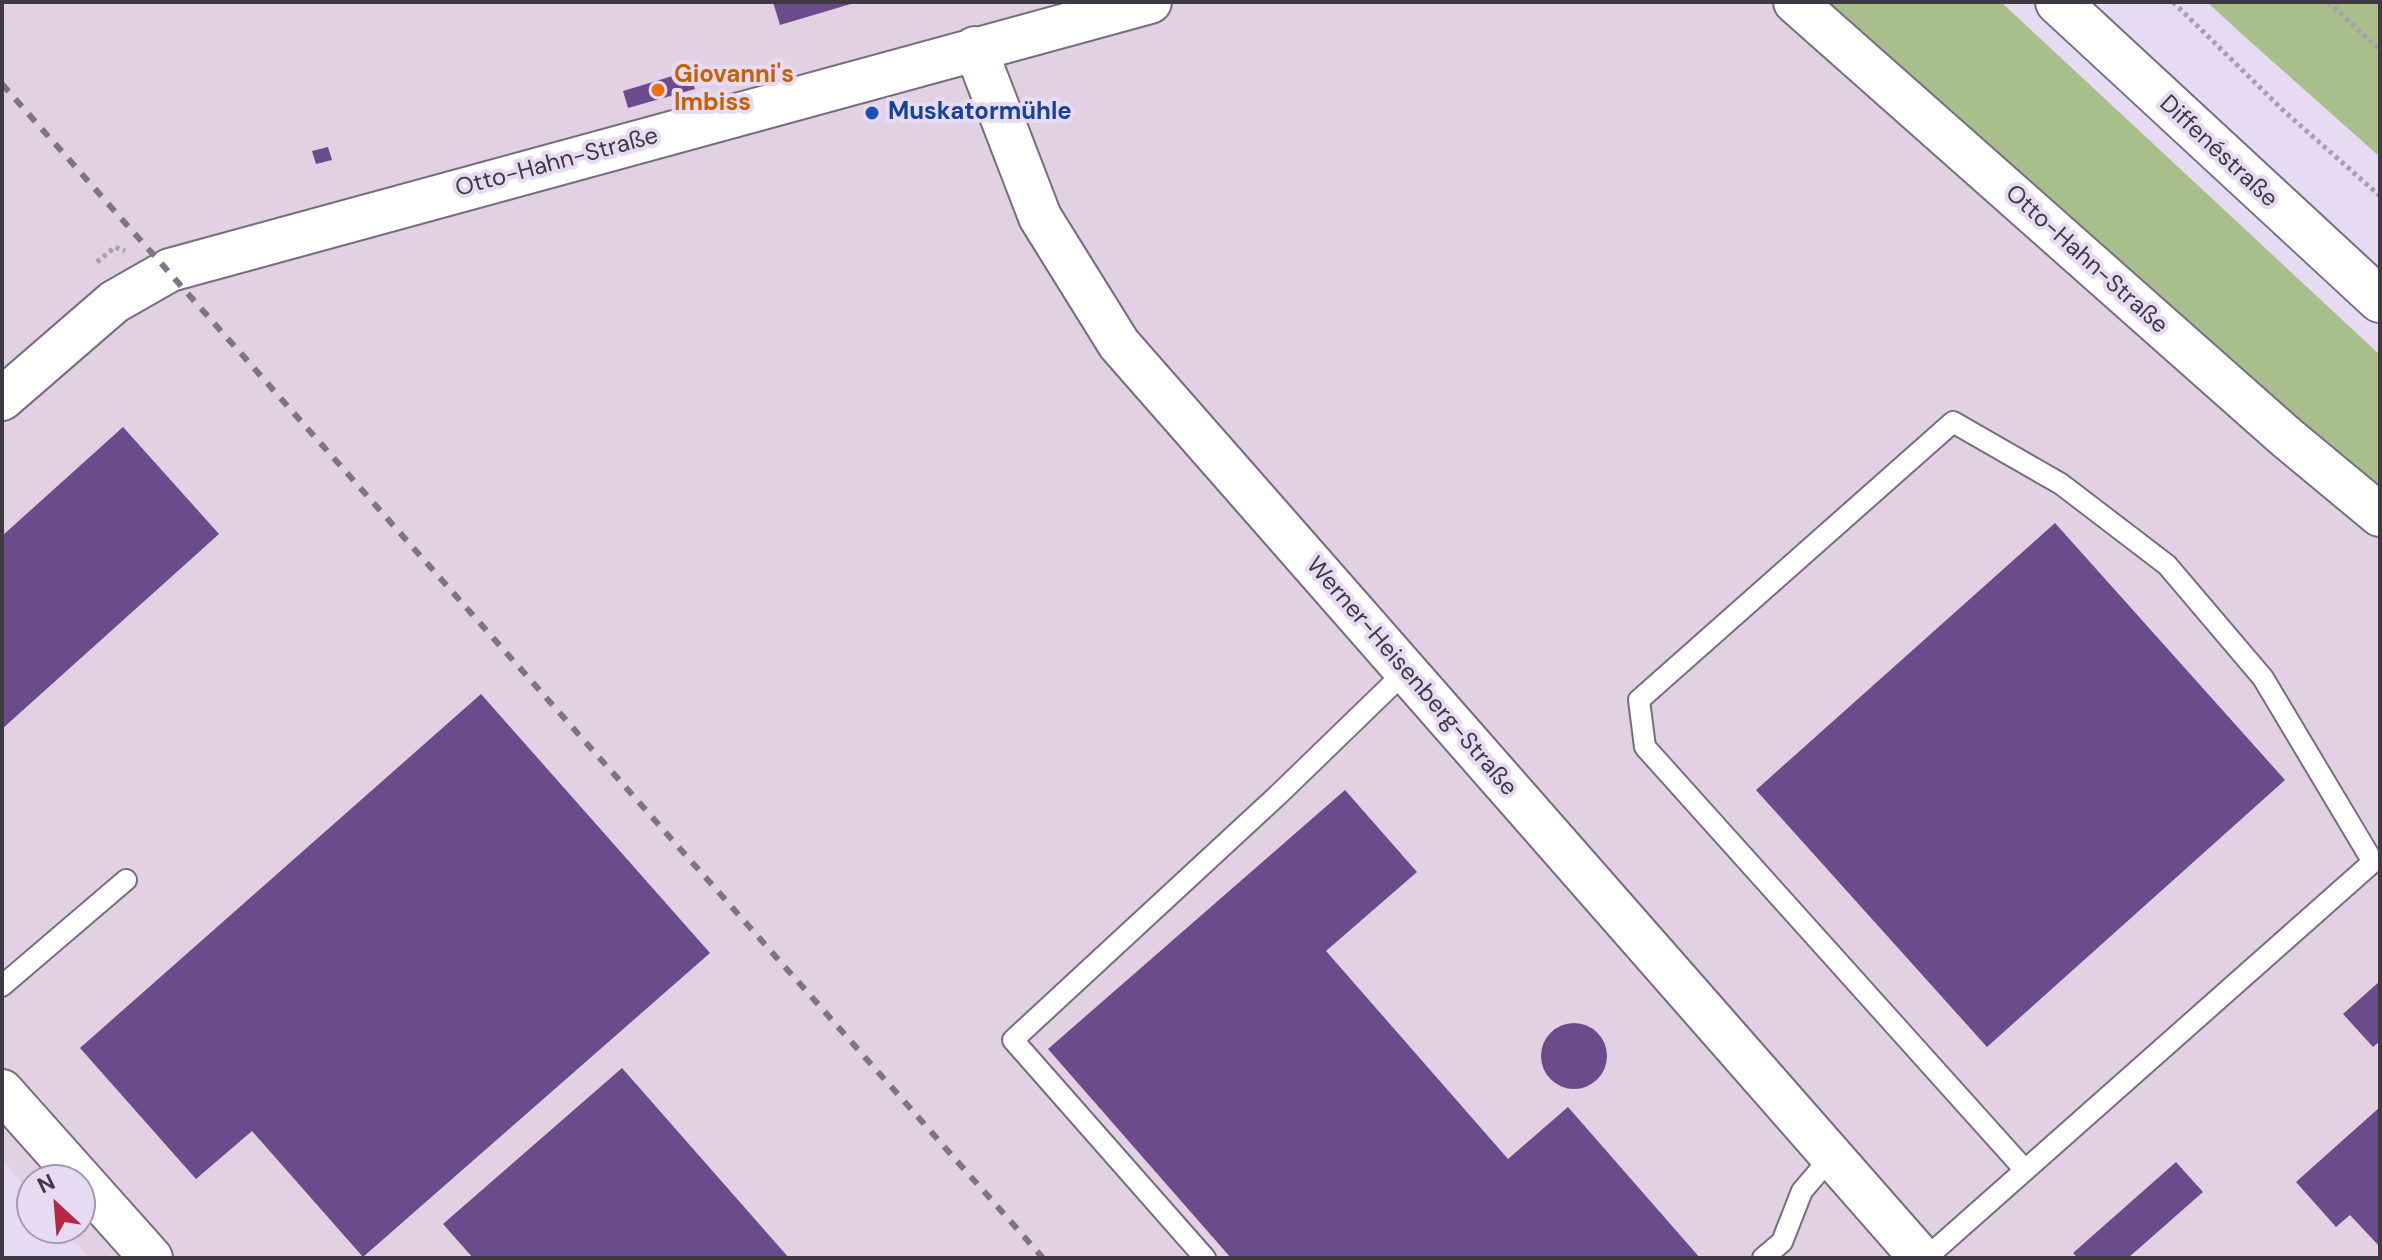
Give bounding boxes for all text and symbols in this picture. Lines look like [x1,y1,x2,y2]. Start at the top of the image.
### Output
place label: Giovanni's Imbiss [674,62,794,118]
marker: Giovanni's Imbiss [649,81,667,99]
street label: Diffenéstraße [2153,90,2283,214]
place label: Muskatormühle [888,99,1072,127]
marker: Muskatormühle [863,104,881,122]
street label: Otto-Hahn-Straße [452,122,662,204]
street label: Otto-Hahn-Straße [1999,179,2173,341]
street label: Werner-Heisenberg-Straße [1299,552,1523,802]
north arrow [16,1164,96,1244]
text: N [33,1167,60,1200]

